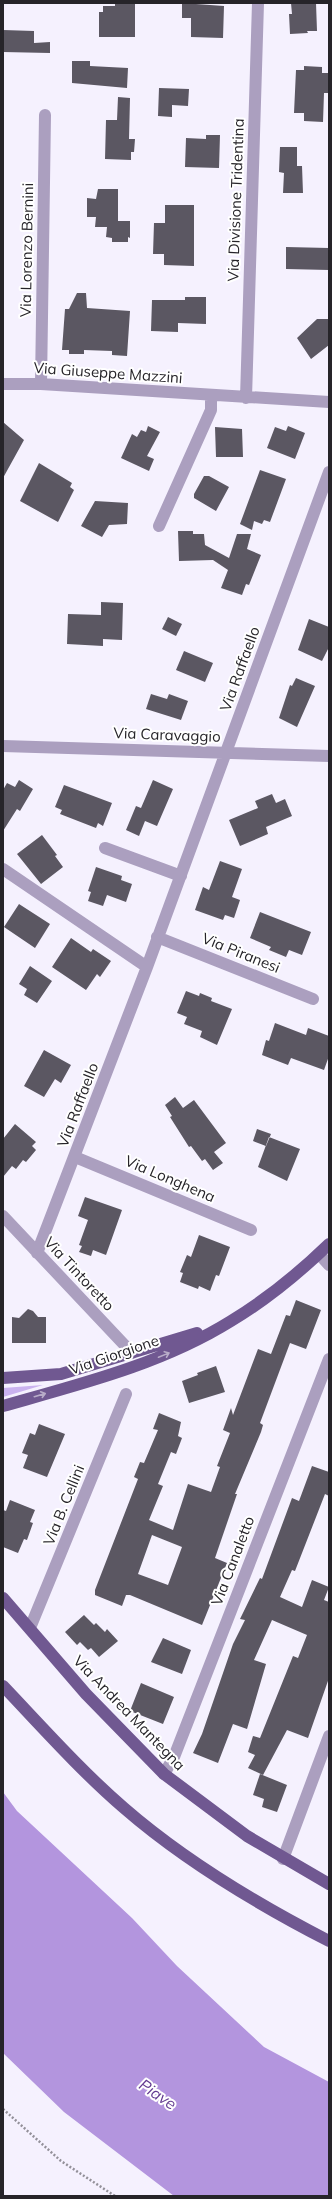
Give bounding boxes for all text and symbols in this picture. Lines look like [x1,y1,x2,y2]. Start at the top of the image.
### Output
street label: Via Divisione Tridentina [223,118,248,282]
street label: Via Lorenzo Bernini [16,183,37,317]
street label: Via Giuseppe Mazzini [33,358,183,387]
street label: Via Raffaello [215,624,264,714]
street label: Via Caravaggio [113,723,221,746]
street label: Via Piranesi [199,928,283,977]
street label: Via Raffaello [53,1060,102,1150]
street label: Via Longhena [122,1151,218,1206]
street label: Via Tintoretto [40,1233,119,1315]
street label: Via Giorgione [67,1330,161,1379]
one-way arrow [158,1351,170,1358]
one-way arrow [34,1391,47,1398]
street label: Via B. Cellini [39,1462,88,1548]
street label: Via Canaletto [207,1513,258,1608]
street label: Via Andrea Mantegna [69,1651,189,1774]
water label: Piave [135,2074,181,2114]

